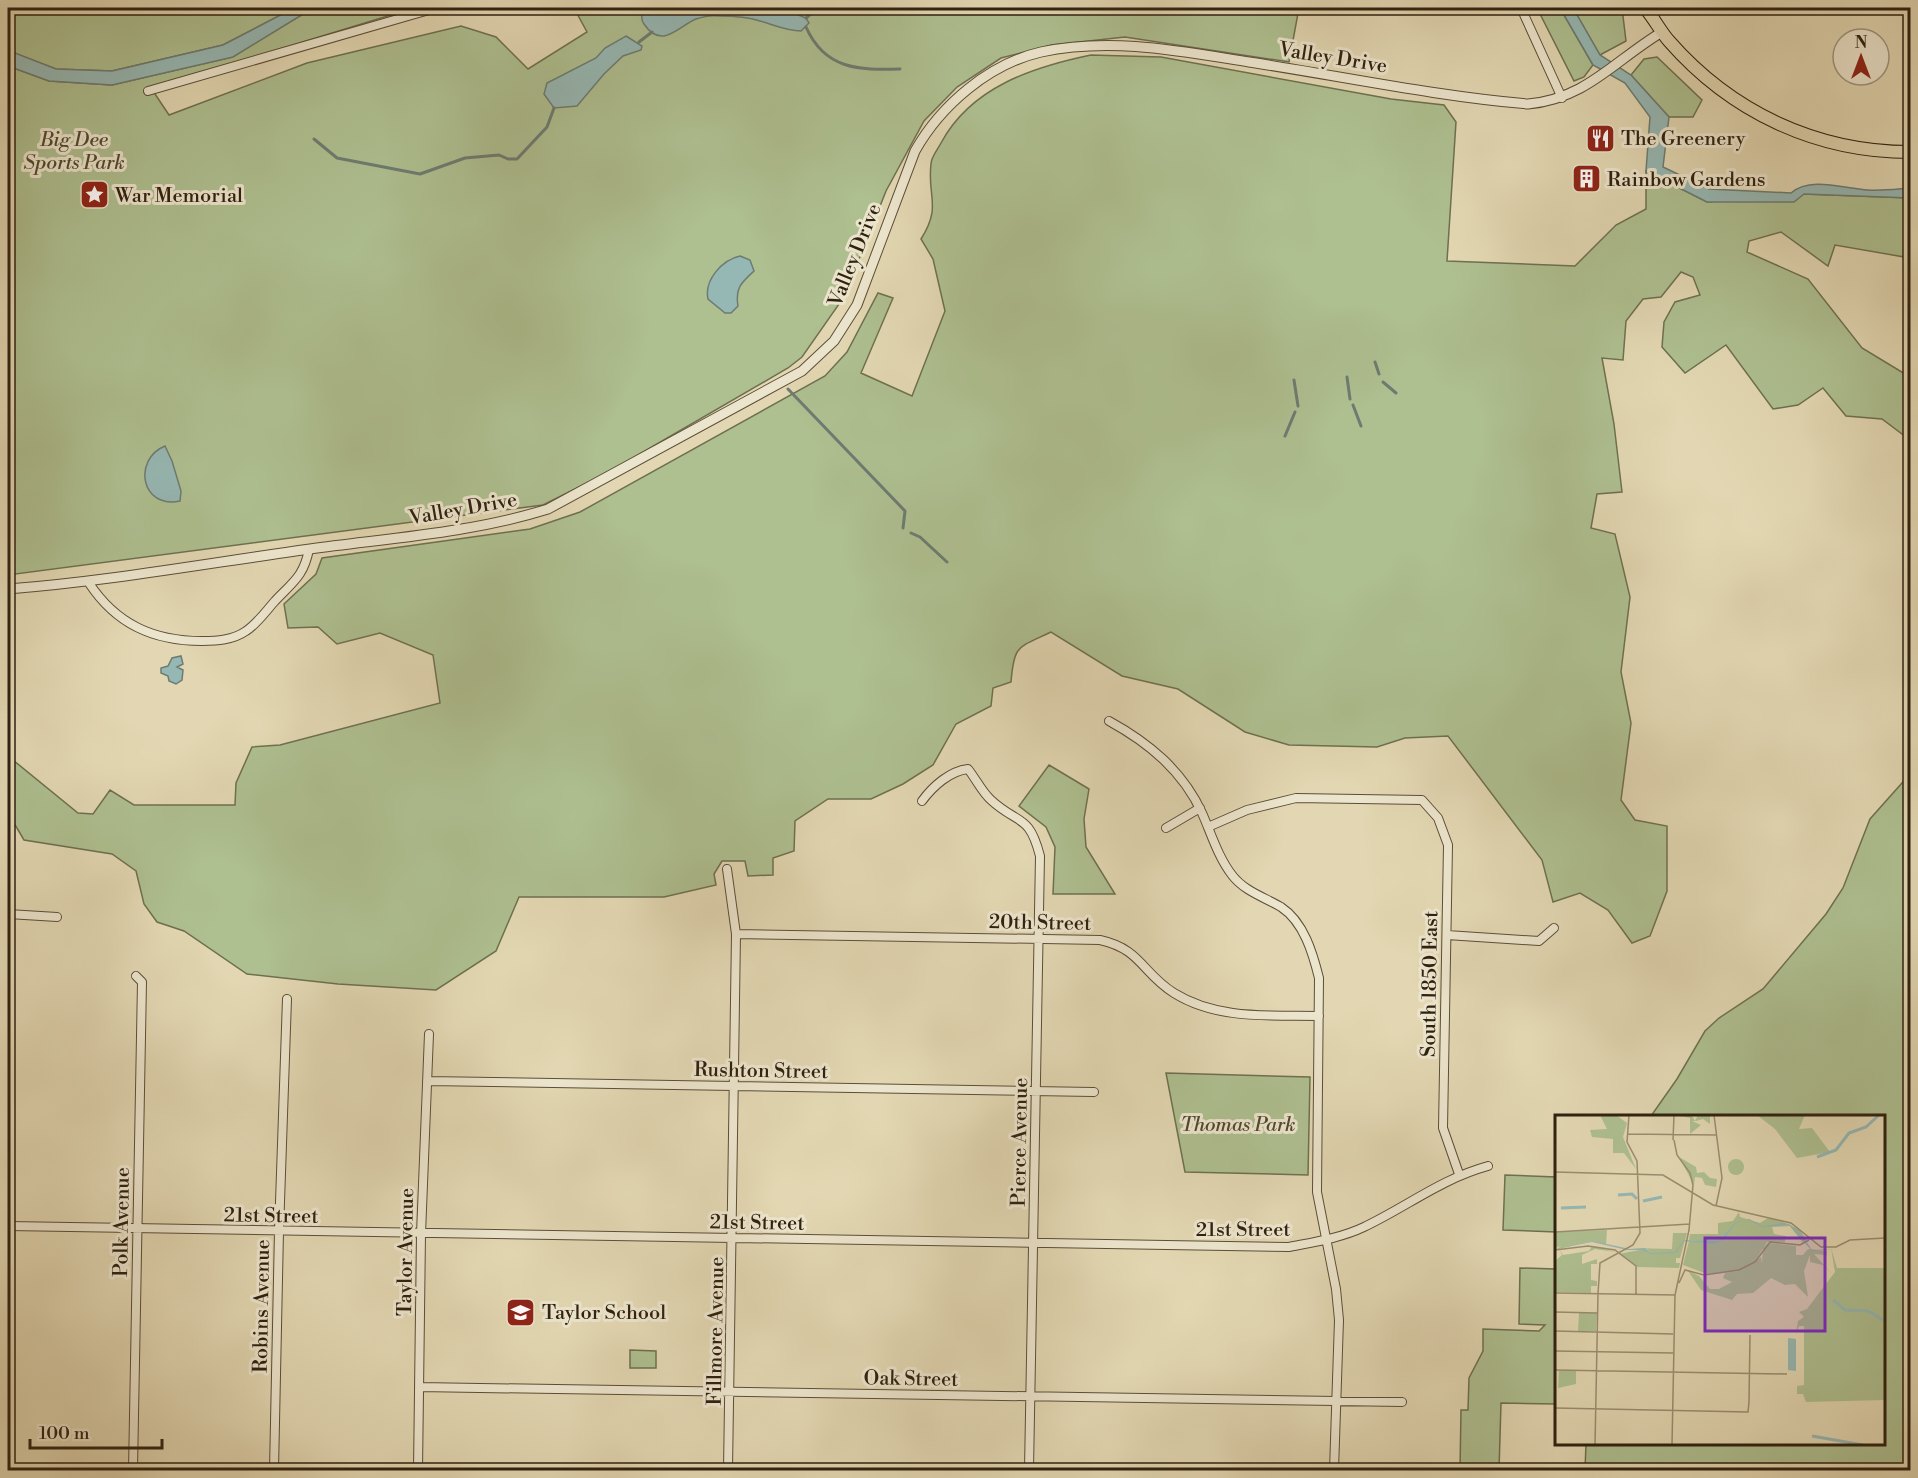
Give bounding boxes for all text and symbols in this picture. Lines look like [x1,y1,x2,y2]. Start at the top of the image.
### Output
north arrow [1831,27,1891,87]
text: N [1855,33,1868,53]
street label: Valley Drive [1276,37,1389,79]
restaurant icon: The Greenery [1584,122,1616,154]
place label: The Greenery [1621,127,1746,152]
park label: Big Dee Sports Park [23,128,125,176]
building icon: Rainbow Gardens [1570,163,1602,195]
place label: Rainbow Gardens [1607,168,1766,193]
place icon: War Memorial [78,179,110,211]
place label: War Memorial [114,184,243,209]
street label: Valley Drive [823,200,887,312]
street label: Valley Drive [406,488,519,531]
street label: 20th Street [989,910,1091,937]
street label: South 1850 East [1417,911,1444,1057]
street label: Rushton Street [694,1058,828,1085]
street label: Pierce Avenue [1007,1077,1034,1207]
park label: Thomas Park [1181,1113,1295,1138]
inset map [1555,1115,1885,1445]
street label: Polk Avenue [109,1167,136,1277]
street label: Taylor Avenue [393,1188,420,1316]
street label: 21st Street [223,1203,319,1230]
street label: 21st Street [709,1210,805,1237]
street label: 21st Street [1196,1218,1290,1243]
street label: Robins Avenue [249,1239,276,1373]
street label: Fillmore Avenue [703,1256,730,1406]
school or university icon: Taylor School [505,1296,537,1328]
place label: Taylor School [542,1301,666,1326]
street label: Oak Street [863,1366,959,1393]
scale bar [30,1412,162,1450]
text: 100 m [39,1422,90,1445]

